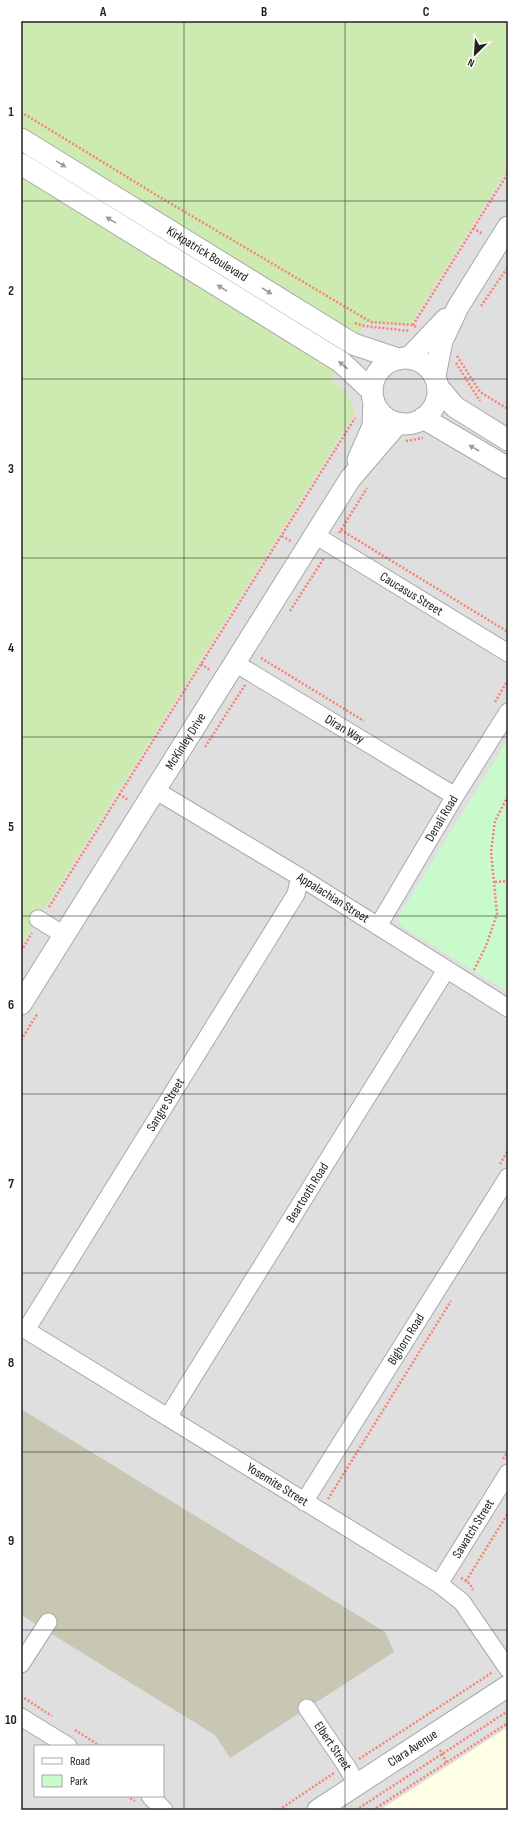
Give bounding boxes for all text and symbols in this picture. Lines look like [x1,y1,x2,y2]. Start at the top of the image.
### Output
text: A [99,4,107,20]
text: B [261,4,267,20]
text: C [423,4,430,20]
north arrow [455,34,495,74]
text: N [465,55,476,70]
text: 1 [8,104,14,120]
one-way arrow [56,160,66,168]
one-way arrow [106,216,116,224]
street label: Kirkpatrick Boulevard [164,223,251,285]
text: 2 [8,283,14,299]
one-way arrow [216,285,228,292]
one-way arrow [261,287,272,295]
one-way arrow [338,361,349,369]
one-way arrow [469,444,479,452]
text: 3 [8,461,14,477]
street label: Caucasus Street [377,569,446,619]
text: 4 [8,640,14,656]
street label: McKinley Drive [162,710,209,773]
street label: Diran Way [322,711,367,747]
street label: Denali Road [422,792,462,845]
text: 5 [8,819,14,835]
street label: Appalachian Street [293,868,372,926]
text: 6 [8,997,14,1013]
street label: Sangre Street [143,1075,188,1134]
street label: Beartooth Road [283,1160,332,1226]
text: 7 [8,1176,14,1192]
street label: Bighorn Road [384,1311,428,1368]
text: 8 [8,1355,14,1371]
street label: Yosemite Street [244,1460,311,1510]
street label: Sawatch Street [449,1496,498,1561]
text: 9 [8,1533,14,1549]
text: 10 [5,1712,17,1728]
street label: Elbert Street [311,1718,355,1773]
street label: Clara Avenue [385,1726,441,1770]
legend [34,1745,164,1797]
text: Road [70,1754,90,1769]
text: Park [70,1774,88,1789]

